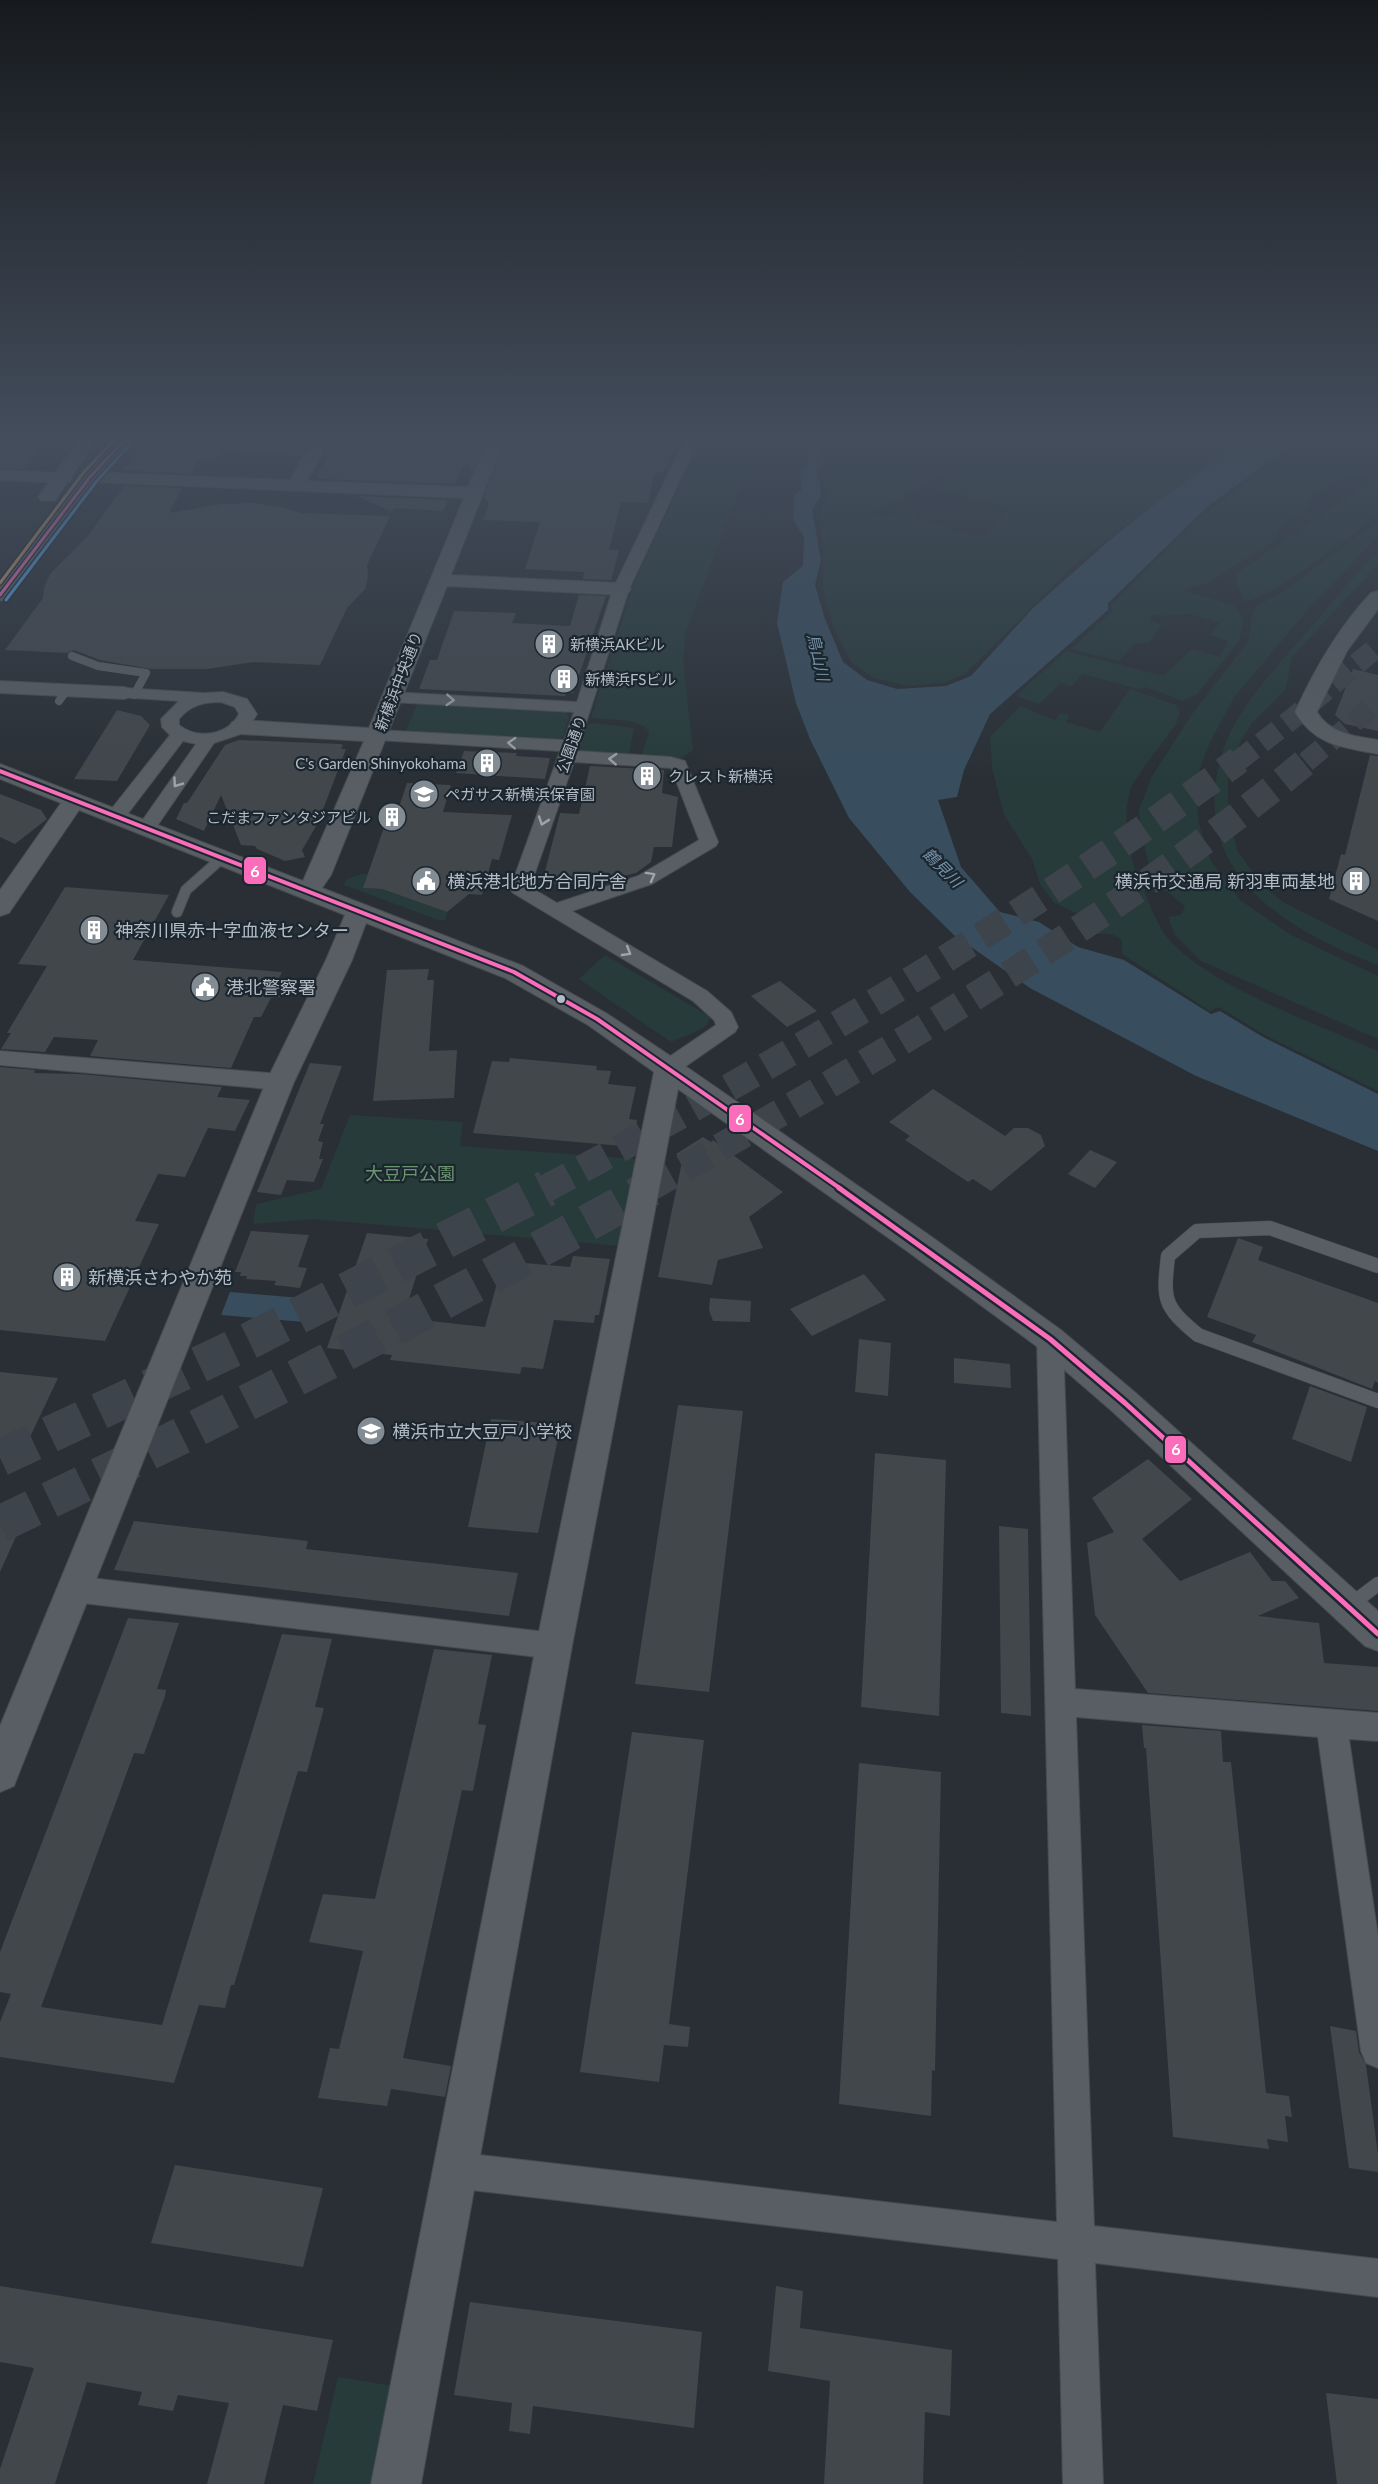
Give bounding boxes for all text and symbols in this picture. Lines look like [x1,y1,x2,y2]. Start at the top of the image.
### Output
building icon: 新横浜AKビル [533,628,565,660]
street label: 新横浜中央通り [371,629,425,733]
water label: 鳥山川 [804,631,834,684]
place label: 新横浜AKビル [570,635,665,653]
building icon: 新横浜FSビル [548,663,580,695]
place label: 新横浜FSビル [585,670,676,688]
one-way arrow [445,694,454,707]
street label: 公園通り [552,713,590,775]
one-way arrow [507,736,516,749]
building icon: C's Garden Shinyokohama [471,747,503,779]
one-way arrow [609,753,618,766]
place label: C's Garden Shinyokohama [295,754,466,772]
building icon: クレスト新横浜 [631,760,663,792]
place label: クレスト新横浜 [668,767,773,785]
one-way arrow [173,776,184,787]
school or university icon: ペガサス新横浜保育園 [408,778,440,810]
place label: ペガサス新横浜保育園 [445,785,595,803]
building icon: こだまファンタジアビル [376,801,408,833]
place label: こだまファンタジアビル [206,808,371,826]
one-way arrow [538,815,551,826]
water label: 鶴見川 [919,843,968,892]
line badge: 6 [243,856,267,885]
text: 6 [250,861,260,880]
public building icon: 横浜港北地方合同庁舎 [410,865,442,897]
building icon: 横浜市交通局 新羽車両基地 [1340,865,1372,897]
place label: 横浜港北地方合同庁舎 [447,870,627,892]
place label: 横浜市交通局 新羽車両基地 [1114,870,1335,892]
one-way arrow [644,872,655,883]
building icon: 神奈川県赤十字血液センター [78,914,110,946]
place label: 神奈川県赤十字血液センター [115,919,349,941]
one-way arrow [621,945,631,957]
public building icon: 港北警察署 [189,971,221,1003]
place label: 港北警察署 [226,976,316,998]
unlabelled marker [555,993,567,1005]
line badge: 6 [728,1104,752,1133]
text: 6 [735,1109,745,1128]
park label: 大豆戸公園 [365,1162,455,1184]
building icon: 新横浜さわやか苑 [51,1261,83,1293]
place label: 新横浜さわやか苑 [88,1266,232,1288]
school or university icon: 横浜市立大豆戸小学校 [355,1415,387,1447]
place label: 横浜市立大豆戸小学校 [392,1420,572,1442]
line badge: 6 [1164,1435,1187,1464]
text: 6 [1171,1439,1181,1458]

